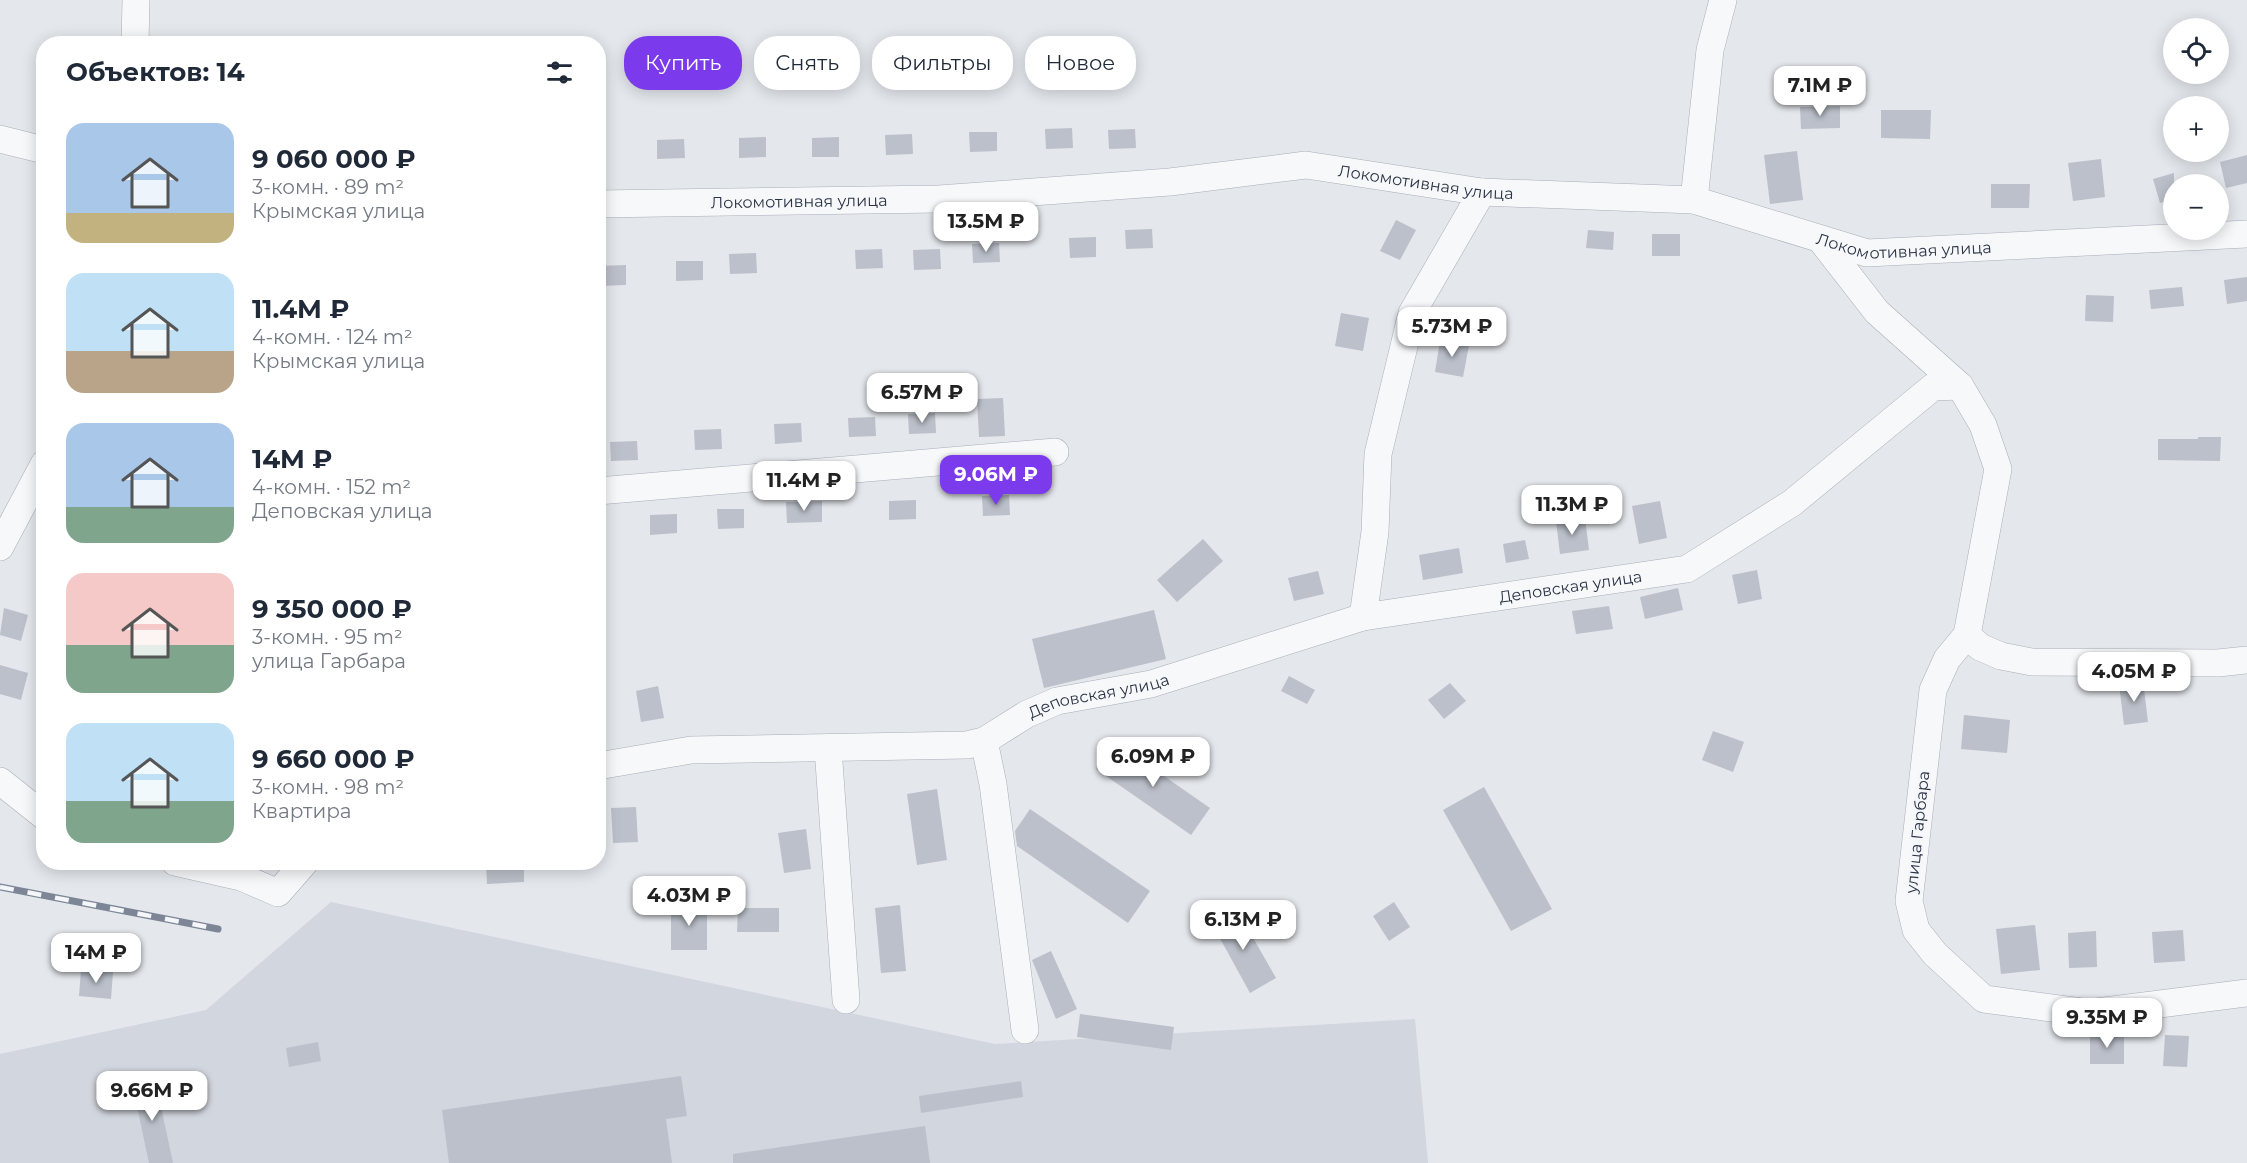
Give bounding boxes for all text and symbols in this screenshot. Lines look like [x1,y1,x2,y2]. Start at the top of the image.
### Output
map controls [2163,18,2229,240]
button: locate [2163,18,2229,84]
chip: Купить [624,36,742,90]
chip: Снять [754,36,860,90]
chip: Фильтры [872,36,1013,90]
chip: Новое [1025,36,1136,90]
text: Объектов: 14 [66,56,245,88]
icon: filters [543,56,576,89]
pin: 7.1M ₽ [1771,66,1869,117]
text: 7.1M ₽ [1788,73,1852,97]
button: + [2163,96,2229,162]
text: 9 060 000 ₽ [252,143,416,175]
icon: home [114,147,186,219]
street label: Локомотивная улица [1337,161,1514,203]
button: − [2163,174,2229,240]
text: 3-комн. · 89 m² [252,175,404,199]
street label: Локомотивная улица [710,191,888,212]
text: Крымская улица [252,199,425,223]
pin: 13.5M ₽ [931,202,1041,253]
text: 13.5M ₽ [947,209,1025,233]
street label: Локомотивная улица [1814,229,1992,263]
text: 11.4M ₽ [252,293,349,325]
icon: home [114,297,186,369]
pin: 5.73M ₽ [1397,307,1507,358]
text: 5.73M ₽ [1411,314,1493,338]
text: 4-комн. · 124 m² [252,325,413,349]
text: Крымская улица [252,349,425,373]
pin: 6.57M ₽ [867,373,977,424]
text: 6.57M ₽ [881,380,963,404]
text: 14M ₽ [252,443,332,475]
icon: home [114,447,186,519]
pin: 9.06M ₽ [941,455,1051,506]
pin: 11.4M ₽ [749,461,859,512]
text: 9.06M ₽ [954,462,1038,486]
text: 11.4M ₽ [767,468,841,492]
text: 4-комн. · 152 m² [252,475,411,499]
pin: 11.3M ₽ [1517,485,1627,536]
text: 11.3M ₽ [1535,492,1609,516]
text: Деповская улица [252,499,432,523]
street label: Деповская улица [1498,567,1643,607]
text: 9 350 000 ₽ [252,593,412,625]
icon: home [114,597,186,669]
text: 3-комн. · 95 m² [252,625,403,649]
text: улица Гарбара [252,649,406,673]
pin: 4.05M ₽ [2079,652,2189,703]
text: 4.05M ₽ [2092,659,2176,683]
street label: Деповская улица [1025,670,1172,722]
pin: 6.09M ₽ [1098,737,1208,788]
text: 9 660 000 ₽ [252,743,415,775]
text: 6.09M ₽ [1111,744,1195,768]
icon: home [114,747,186,819]
street label: улица Гарбара [1902,770,1933,895]
text: 3-комн. · 98 m² [252,775,404,799]
text: Квартира [252,799,352,823]
pin: 4.03M ₽ [634,876,744,927]
text: 4.03M ₽ [647,883,731,907]
pin: 6.13M ₽ [1188,900,1298,951]
text: 6.13M ₽ [1204,907,1282,931]
pin: 14M ₽ [54,933,138,984]
text: 14M ₽ [65,940,127,964]
pin: 9.35M ₽ [2052,998,2162,1049]
text: 9.35M ₽ [2066,1005,2148,1029]
pin: 9.66M ₽ [97,1071,207,1122]
text: 9.66M ₽ [110,1078,194,1102]

